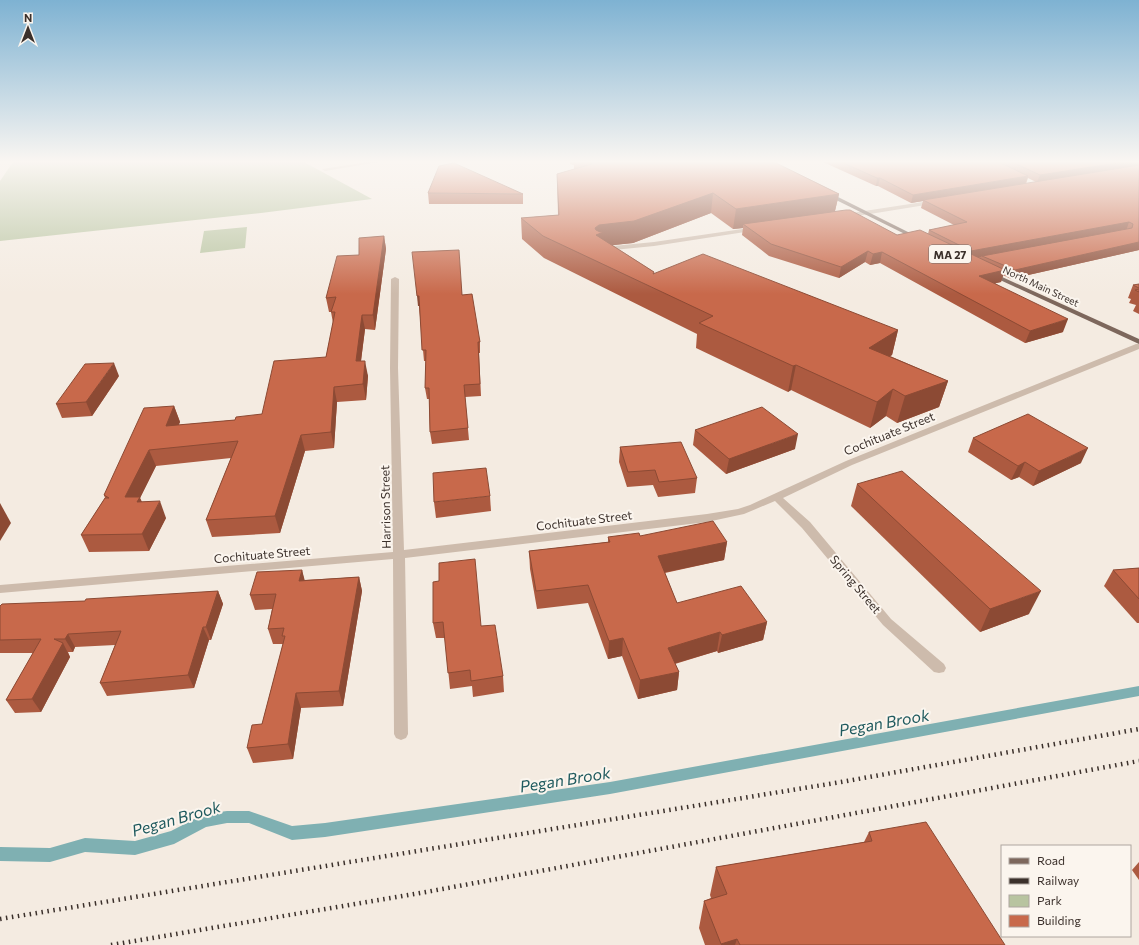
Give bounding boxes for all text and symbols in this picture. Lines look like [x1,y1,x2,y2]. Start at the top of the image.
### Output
north arrow [8,8,48,48]
text: N [24,11,32,24]
road number: MA 27 [929,245,971,263]
street label: North Main Street [1001,263,1081,309]
street label: Cochituate Street [842,408,936,458]
street label: Harrison Street [377,465,393,549]
street label: Cochituate Street [535,507,633,533]
street label: Cochituate Street [213,543,311,565]
street label: Spring Street [828,552,884,616]
water label: Pegan Brook [837,705,931,739]
water label: Pegan Brook [518,762,612,796]
water label: Pegan Brook [129,796,223,840]
legend [1001,845,1131,937]
text: Road [1037,853,1065,867]
text: Railway [1037,873,1079,887]
text: Park [1037,893,1063,907]
text: Building [1037,913,1081,927]

